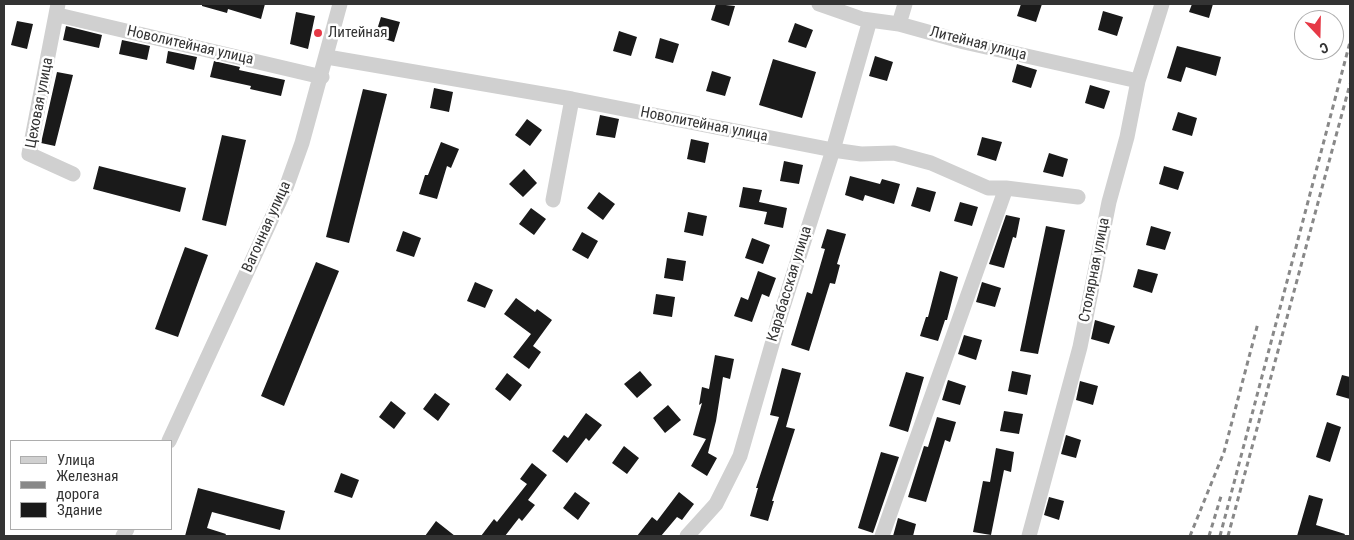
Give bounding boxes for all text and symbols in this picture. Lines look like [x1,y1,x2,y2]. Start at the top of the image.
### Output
north arrow [1294,10,1344,60]
street label: Новолитейная улица [125,23,255,69]
street label: Литейная улица [928,23,1028,65]
place label: Литейная [328,24,387,42]
marker: Литейная [312,27,324,39]
text: С [1317,39,1331,57]
street label: Цеховая улица [22,56,58,150]
street label: Новолитейная улица [639,104,769,146]
street label: Вагонная улица [239,179,295,275]
street label: Столярная улица [1076,216,1114,324]
street label: Карабасская улица [764,224,816,344]
legend [10,440,172,530]
text: Улица [57,451,95,469]
text: Железная дорога [56,467,118,503]
text: Здание [57,501,102,519]

